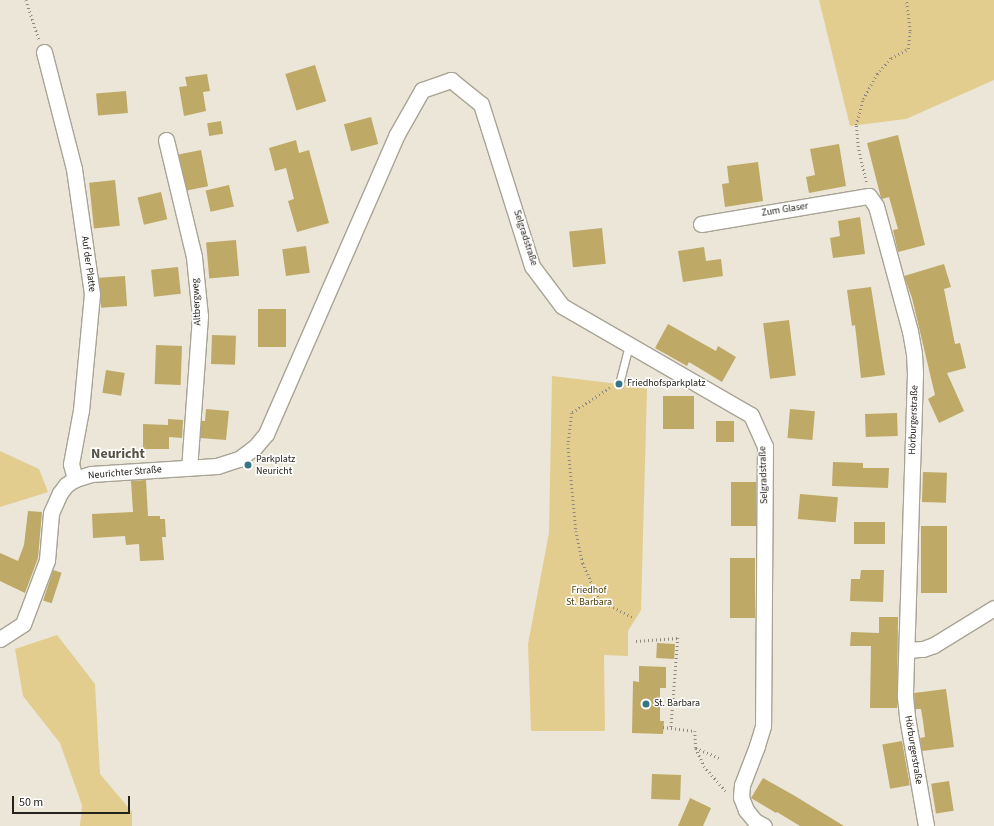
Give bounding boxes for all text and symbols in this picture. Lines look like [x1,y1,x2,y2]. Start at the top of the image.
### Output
street label: Zum Glaser [761,200,809,220]
street label: Selgradstraße [510,209,540,267]
street label: Auf der Platte [78,235,98,293]
street label: Altbergweg [190,278,204,326]
place label: Friedhofsparkplatz [627,378,706,390]
marker: Friedhofsparkplatz [614,379,624,389]
street label: Hörburgerstraße [907,385,921,455]
district label: Neuricht [91,446,145,462]
street label: Selgradstraße [757,446,771,504]
place label: Parkplatz Neuricht [256,453,295,476]
marker: Parkplatz Neuricht [243,460,253,470]
street label: Neurichter Straße [88,464,162,482]
park label: Friedhof St. Barbara [566,584,612,608]
place label: St. Barbara [654,698,700,710]
marker: St. Barbara [641,699,651,709]
street label: Hörburgerstraße [902,715,924,785]
scale bar [14,788,132,814]
text: 50 m [19,794,43,811]

